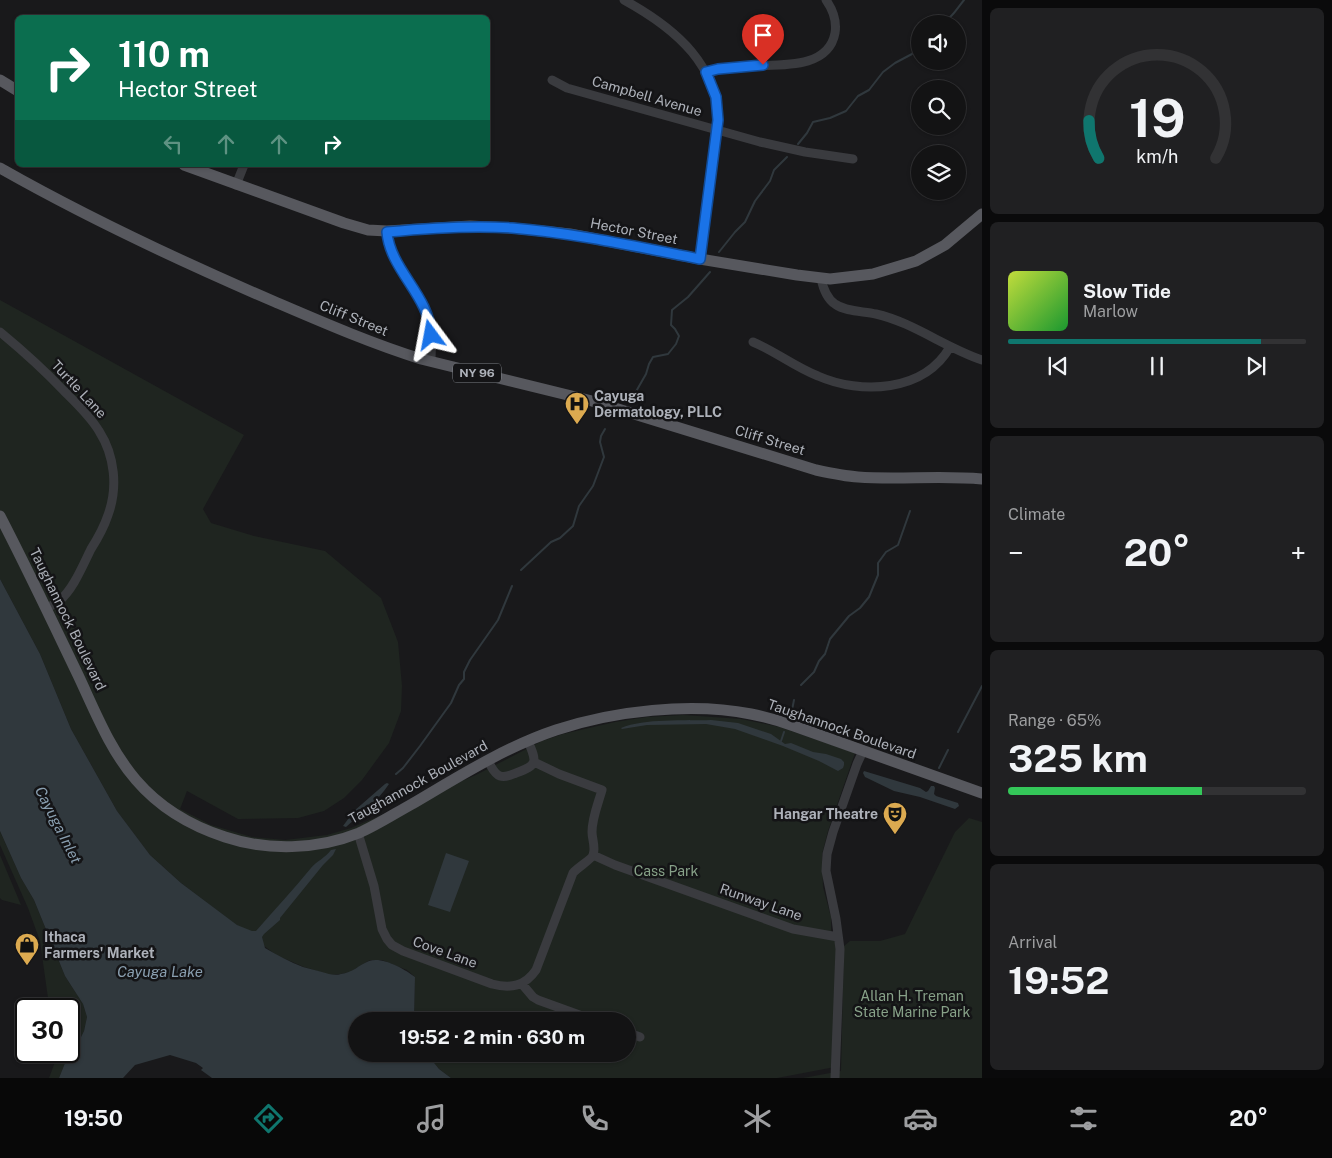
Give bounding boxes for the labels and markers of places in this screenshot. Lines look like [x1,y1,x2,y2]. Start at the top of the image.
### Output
pin [742,14,784,65]
place label: Cayuga Dermatology, PLLC [594,388,722,420]
hospital icon: Cayuga Dermatology, PLLC [564,391,590,425]
theatre icon: Hangar Theatre [882,801,908,835]
place label: Hangar Theatre [773,806,878,822]
place label: Ithaca Farmers' Market [44,929,155,961]
shop icon: Ithaca Farmers' Market [14,932,40,966]

